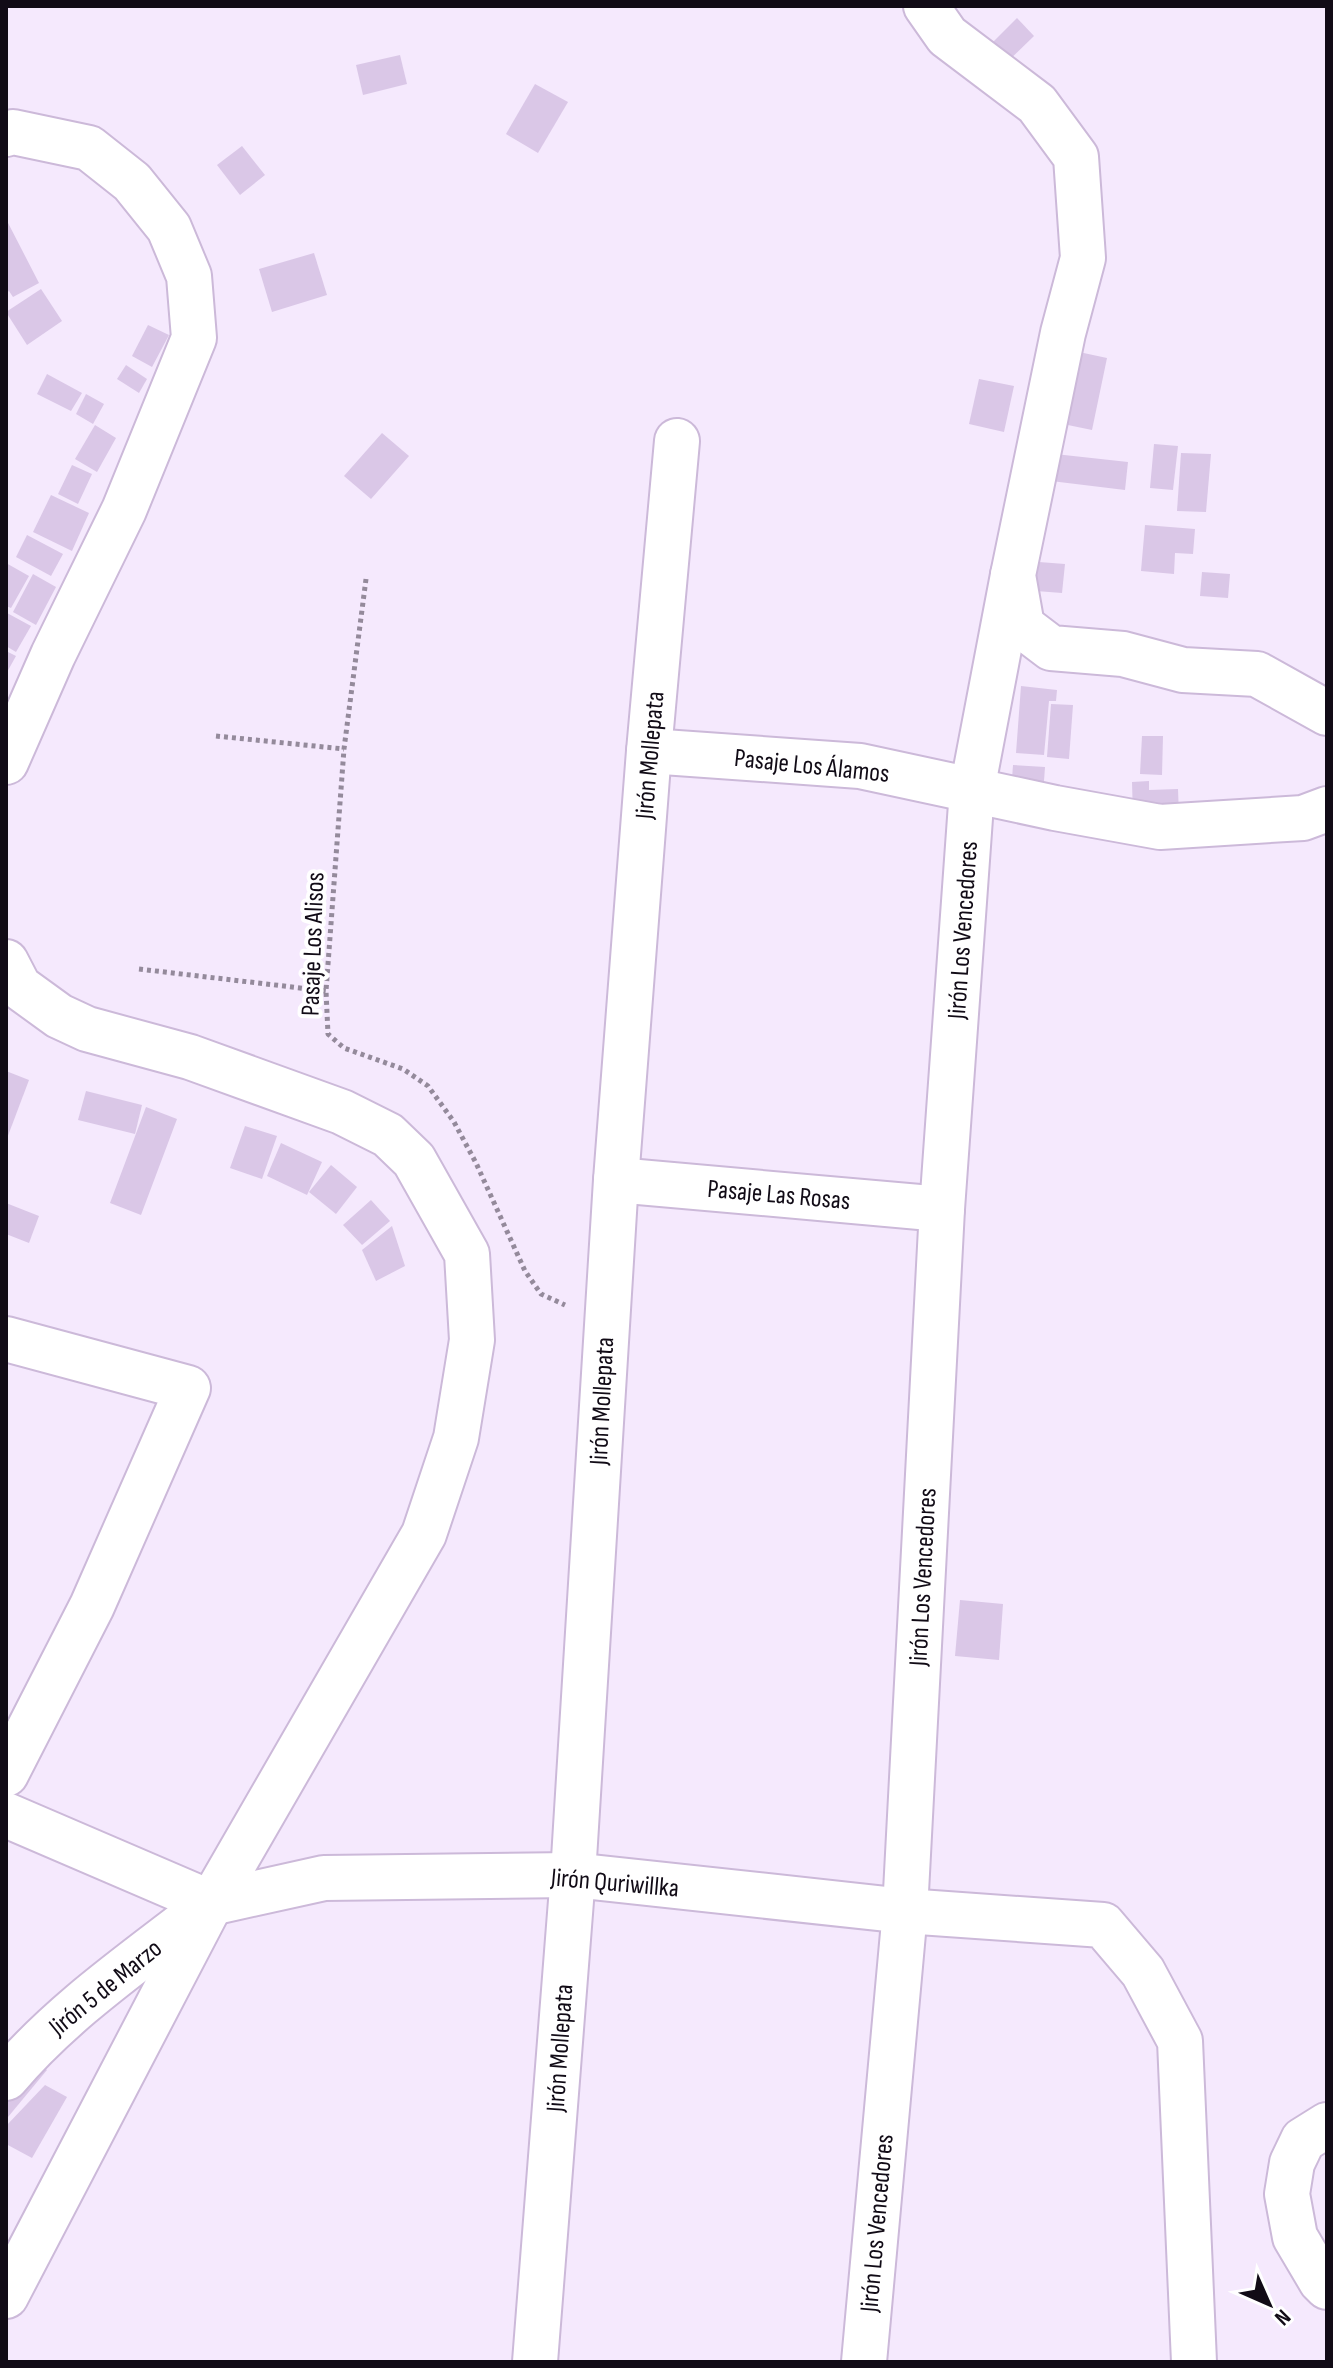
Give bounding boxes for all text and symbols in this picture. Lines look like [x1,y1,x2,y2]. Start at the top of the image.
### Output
street label: Jirón Mollepata [629,690,672,821]
street label: Pasaje Los Álamos [733,743,891,790]
street label: Jirón Los Vencedores [942,840,985,1021]
street label: Pasaje Los Alisos [295,872,331,1016]
street label: Pasaje Las Rosas [706,1174,852,1217]
street label: Jirón Mollepata [584,1336,621,1467]
street label: Jirón Los Vencedores [903,1487,944,1668]
street label: Jirón Quriwillka [549,1862,680,1905]
street label: Jirón 5 de Marzo [43,1933,169,2044]
street label: Jirón Mollepata [540,1983,580,2114]
street label: Jirón Los Vencedores [854,2133,901,2314]
north arrow [1229,2264,1309,2344]
text: N [1268,2303,1296,2331]

